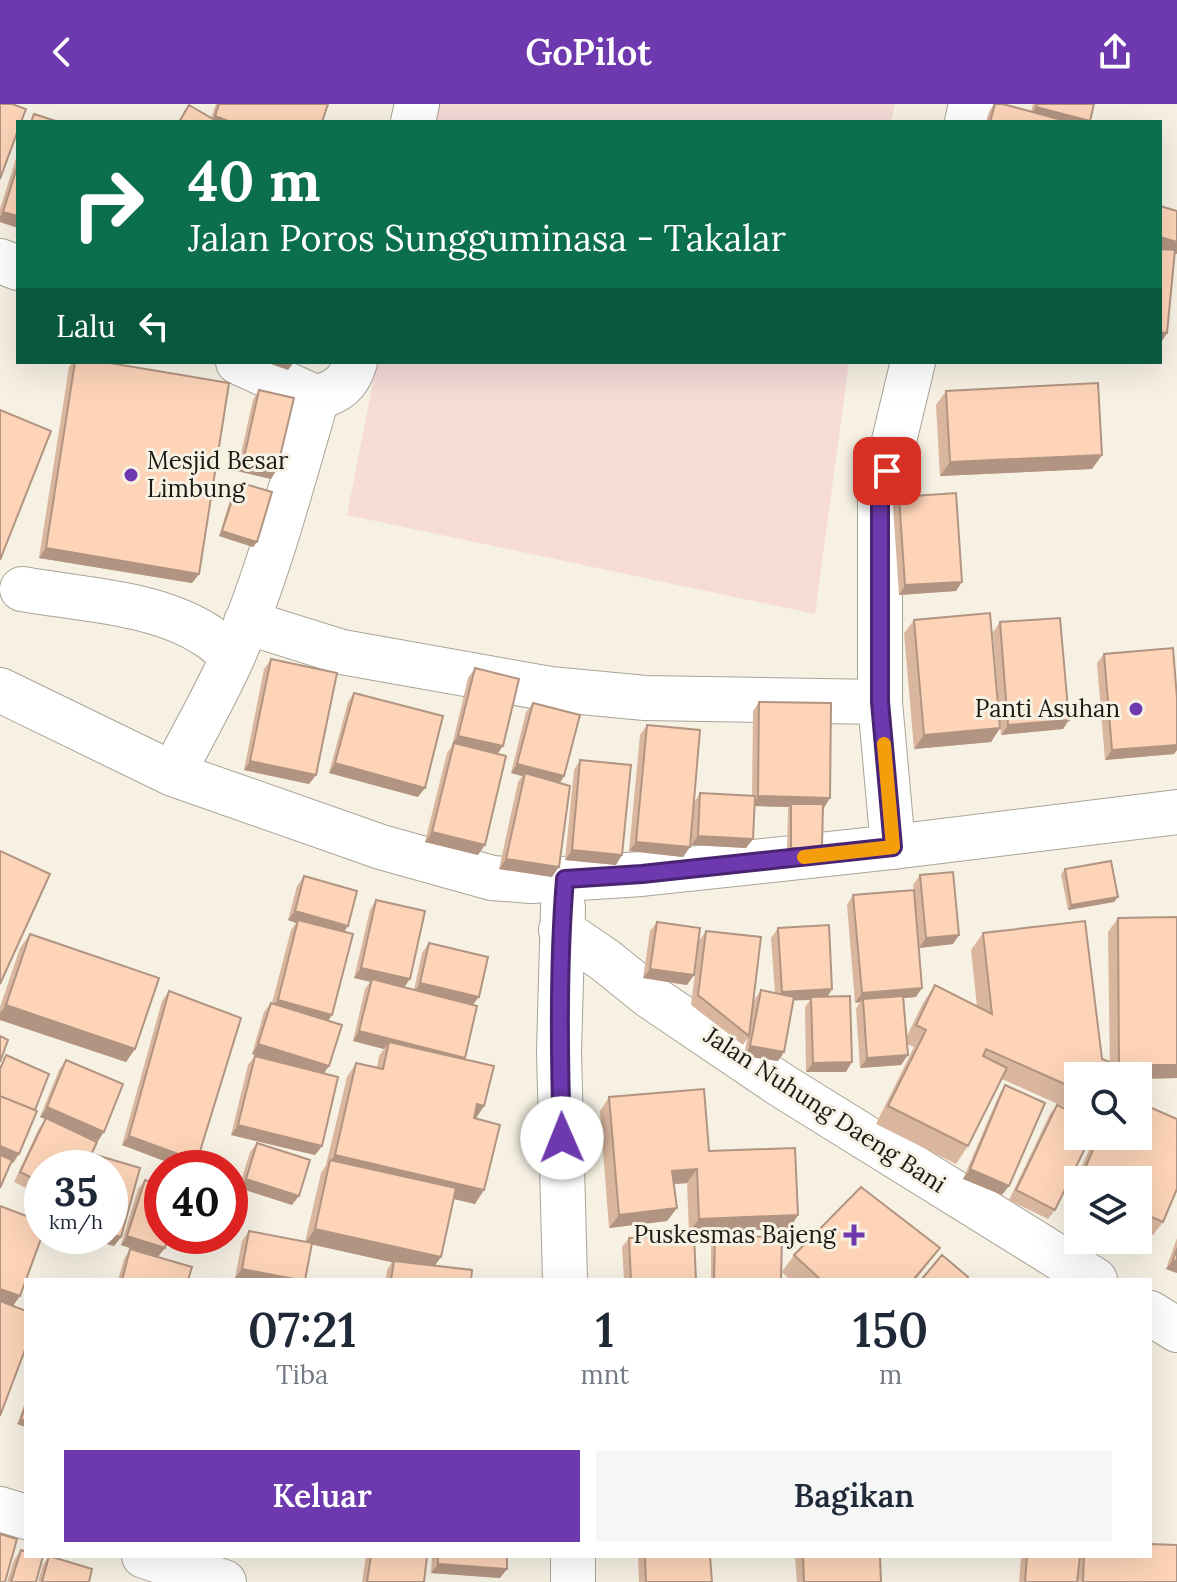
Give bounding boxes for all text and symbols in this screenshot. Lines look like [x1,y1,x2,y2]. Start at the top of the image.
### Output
text: GoPilot [525,29,652,75]
icon: back [40,30,84,74]
icon: share [1093,30,1137,74]
text: 40 m [188,145,321,216]
icon: right [56,152,160,256]
text: Jalan Poros Sungguminasa - Takalar [188,215,786,261]
icon: left [132,304,176,348]
text: Lalu [56,307,116,345]
pin [853,437,921,505]
place label: Mesjid Besar Limbung [147,445,289,504]
icon: arrive [865,449,909,493]
marker: Mesjid Besar Limbung [122,466,140,484]
place label: Panti Asuhan [975,693,1120,724]
marker: Panti Asuhan [1127,700,1145,718]
street label: Jalan Nuhung Daeng Bani [698,1019,952,1199]
map controls [1064,1062,1152,1254]
button: search [1064,1062,1152,1150]
position arrow [520,1096,604,1180]
speed limit sign: 40 [144,1150,248,1254]
text: 35 [54,1166,98,1217]
button: layers [1064,1166,1152,1254]
text: km/h [49,1209,103,1234]
place label: Puskesmas Bajeng [633,1219,837,1250]
marker: Puskesmas Bajeng [843,1224,865,1246]
text: 07:21 [248,1299,357,1360]
text: 1 [595,1299,614,1360]
text: 150 [853,1299,928,1360]
text: Tiba [276,1358,328,1391]
text: mnt [580,1358,629,1391]
text: m [879,1358,902,1391]
button: Keluar [64,1450,580,1542]
button: Bagikan [596,1450,1112,1542]

